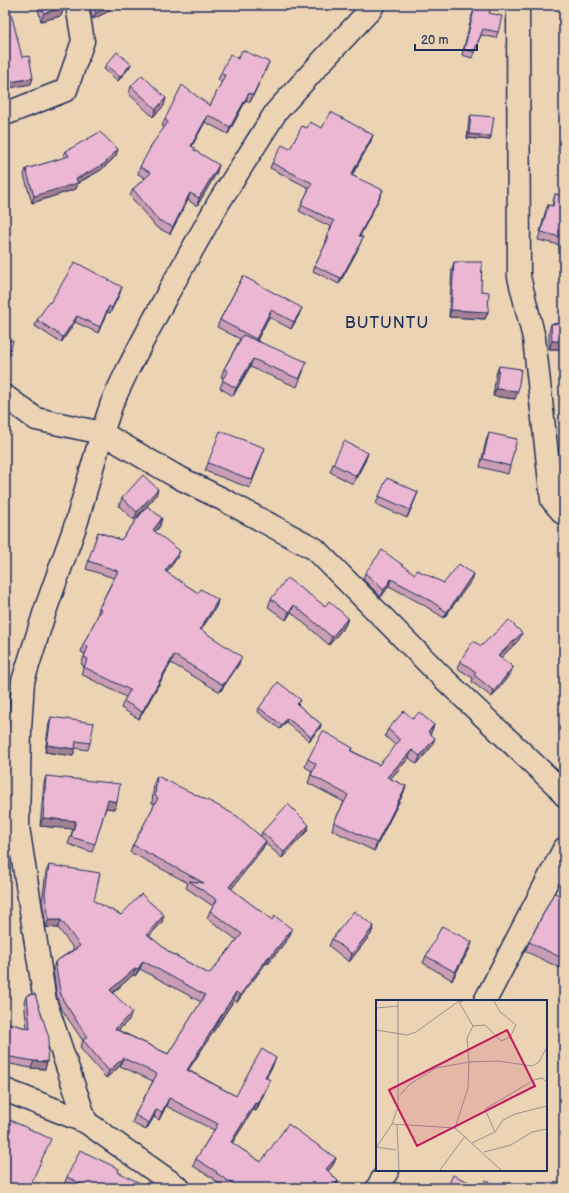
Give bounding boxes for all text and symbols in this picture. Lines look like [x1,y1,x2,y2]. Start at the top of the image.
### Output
scale bar [415,26,477,52]
text: 20 m [421,33,448,48]
district label: BUTUNTU [345,314,429,333]
inset map [376,1000,547,1171]

